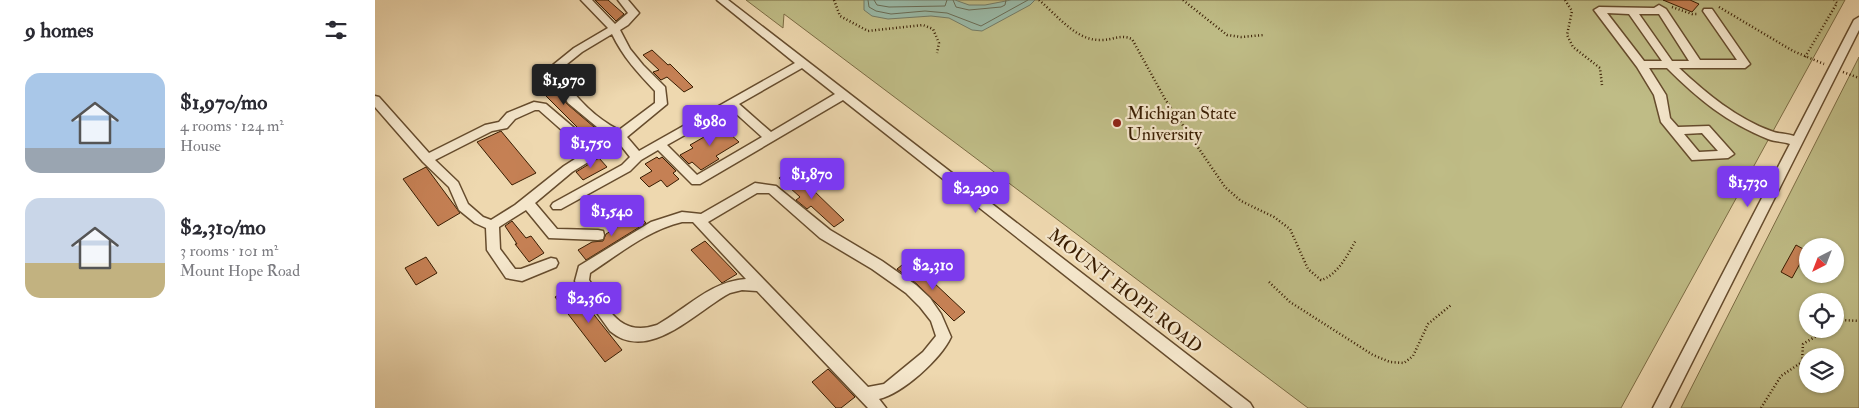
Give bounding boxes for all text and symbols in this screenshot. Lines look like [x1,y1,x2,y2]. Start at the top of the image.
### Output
icon: filters [322,16,350,44]
text: 9 homes [25,17,94,44]
pin: $1,970 [523,64,605,106]
text: $1,970 [543,70,585,90]
text: $1,970/mo [180,89,267,116]
icon: home [65,93,125,153]
place label: Michigan State University [1127,102,1237,146]
pin: $980 [680,104,740,147]
text: $980 [694,111,726,131]
text: 4 rooms · 124 m² [180,116,284,136]
marker: Michigan State University [1111,117,1123,129]
pin: $1,750 [550,126,632,169]
text: $1,750 [571,133,611,153]
text: House [180,136,221,156]
pin: $1,870 [771,158,853,200]
text: $1,870 [791,164,833,184]
pin: $1,730 [1707,166,1789,208]
pin: $2,290 [935,172,1017,214]
text: $1,730 [1728,172,1768,192]
text: $2,290 [953,178,999,198]
pin: $1,540 [571,194,653,237]
text: $1,540 [591,201,633,221]
text: $2,310/mo [180,214,266,241]
icon: home [65,218,125,278]
street label: MOUNT HOPE ROAD [1043,224,1207,358]
north arrow [1799,238,1844,282]
map controls [1799,238,1844,393]
text: 3 rooms · 101 m² [180,241,278,261]
pin: $2,310 [892,248,974,291]
text: $2,310 [913,255,953,275]
text: Mount Hope Road [180,261,300,281]
pin: $2,360 [548,282,630,324]
text: $2,360 [567,288,611,308]
button: locate [1799,293,1844,338]
button: layers [1799,348,1844,393]

